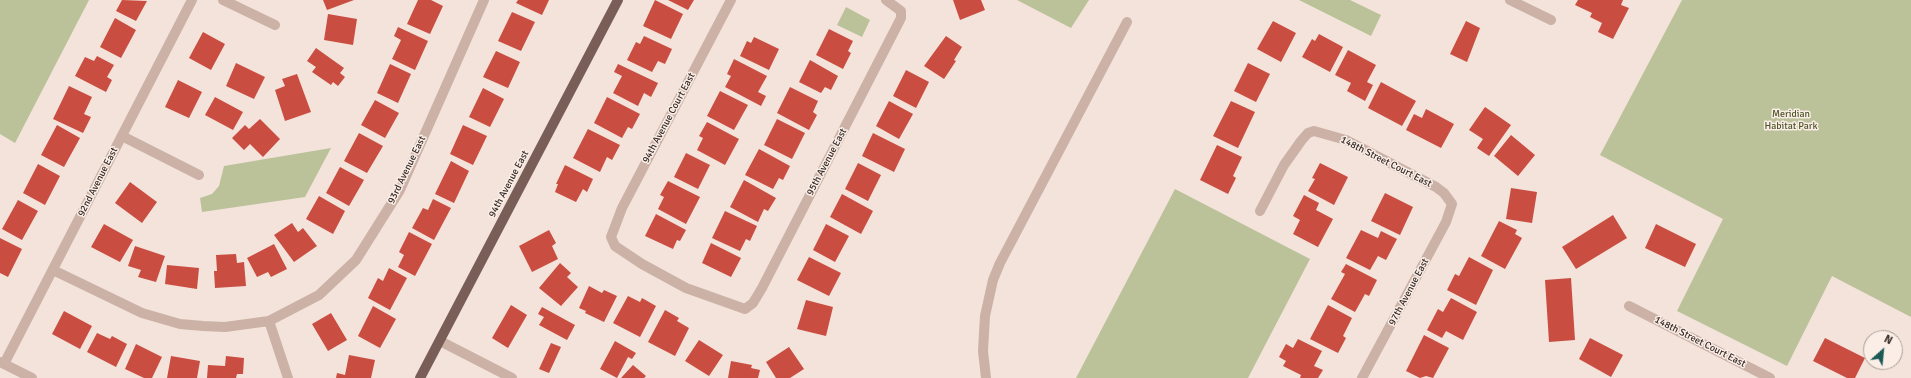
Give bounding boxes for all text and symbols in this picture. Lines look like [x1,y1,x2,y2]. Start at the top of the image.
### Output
street label: 94th Avenue Court East [640,71,698,165]
park label: Meridian Habitat Park [1764,108,1818,132]
street label: 95th Avenue East [804,127,850,197]
street label: 93rd Avenue East [385,134,429,206]
street label: 148th Street Court East [1339,134,1433,190]
street label: 92nd Avenue East [75,146,121,218]
street label: 94th Avenue East [486,149,532,219]
street label: 97th Avenue East [1386,257,1432,327]
street label: 148th Street Court East [1653,314,1747,370]
north arrow [1863,330,1903,370]
text: N [1882,332,1895,347]

